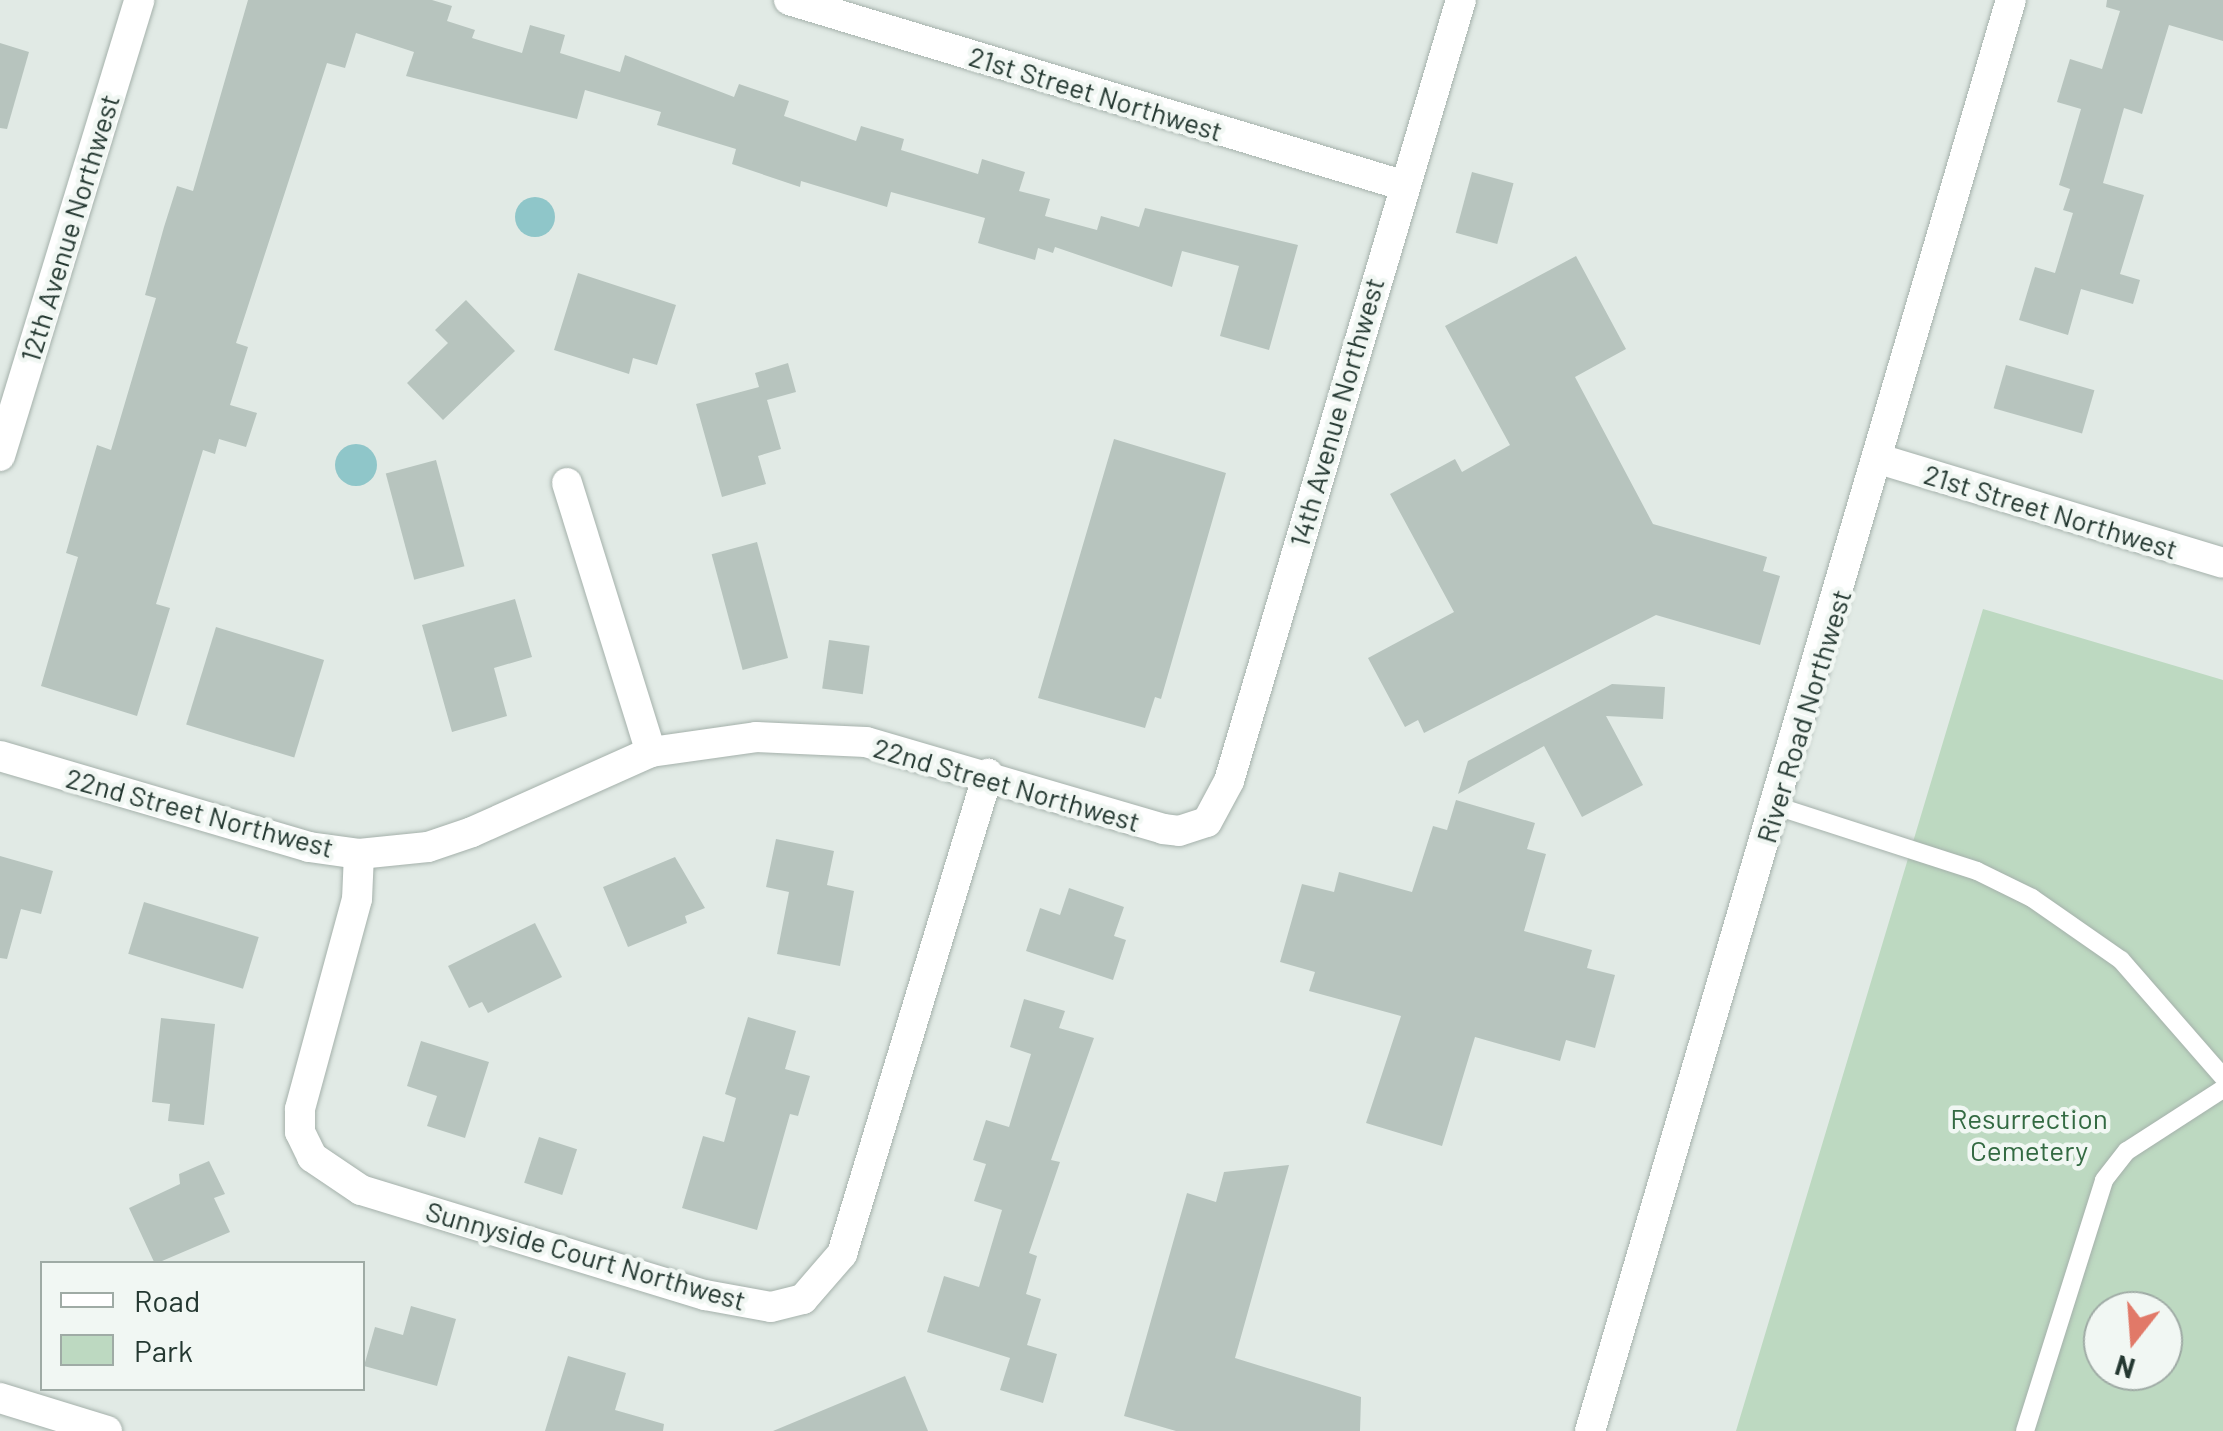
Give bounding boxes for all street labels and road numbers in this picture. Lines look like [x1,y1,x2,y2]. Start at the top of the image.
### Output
street label: 21st Street Northwest [965,38,1227,148]
street label: 12th Avenue Northwest [12,90,126,366]
street label: 14th Avenue Northwest [1281,274,1391,550]
street label: 21st Street Northwest [1920,456,2182,566]
street label: River Road Northwest [1748,585,1858,847]
street label: 22nd Street Northwest [870,730,1144,838]
street label: 22nd Street Northwest [63,760,337,864]
street label: Sunnyside Court Northwest [422,1193,750,1317]

